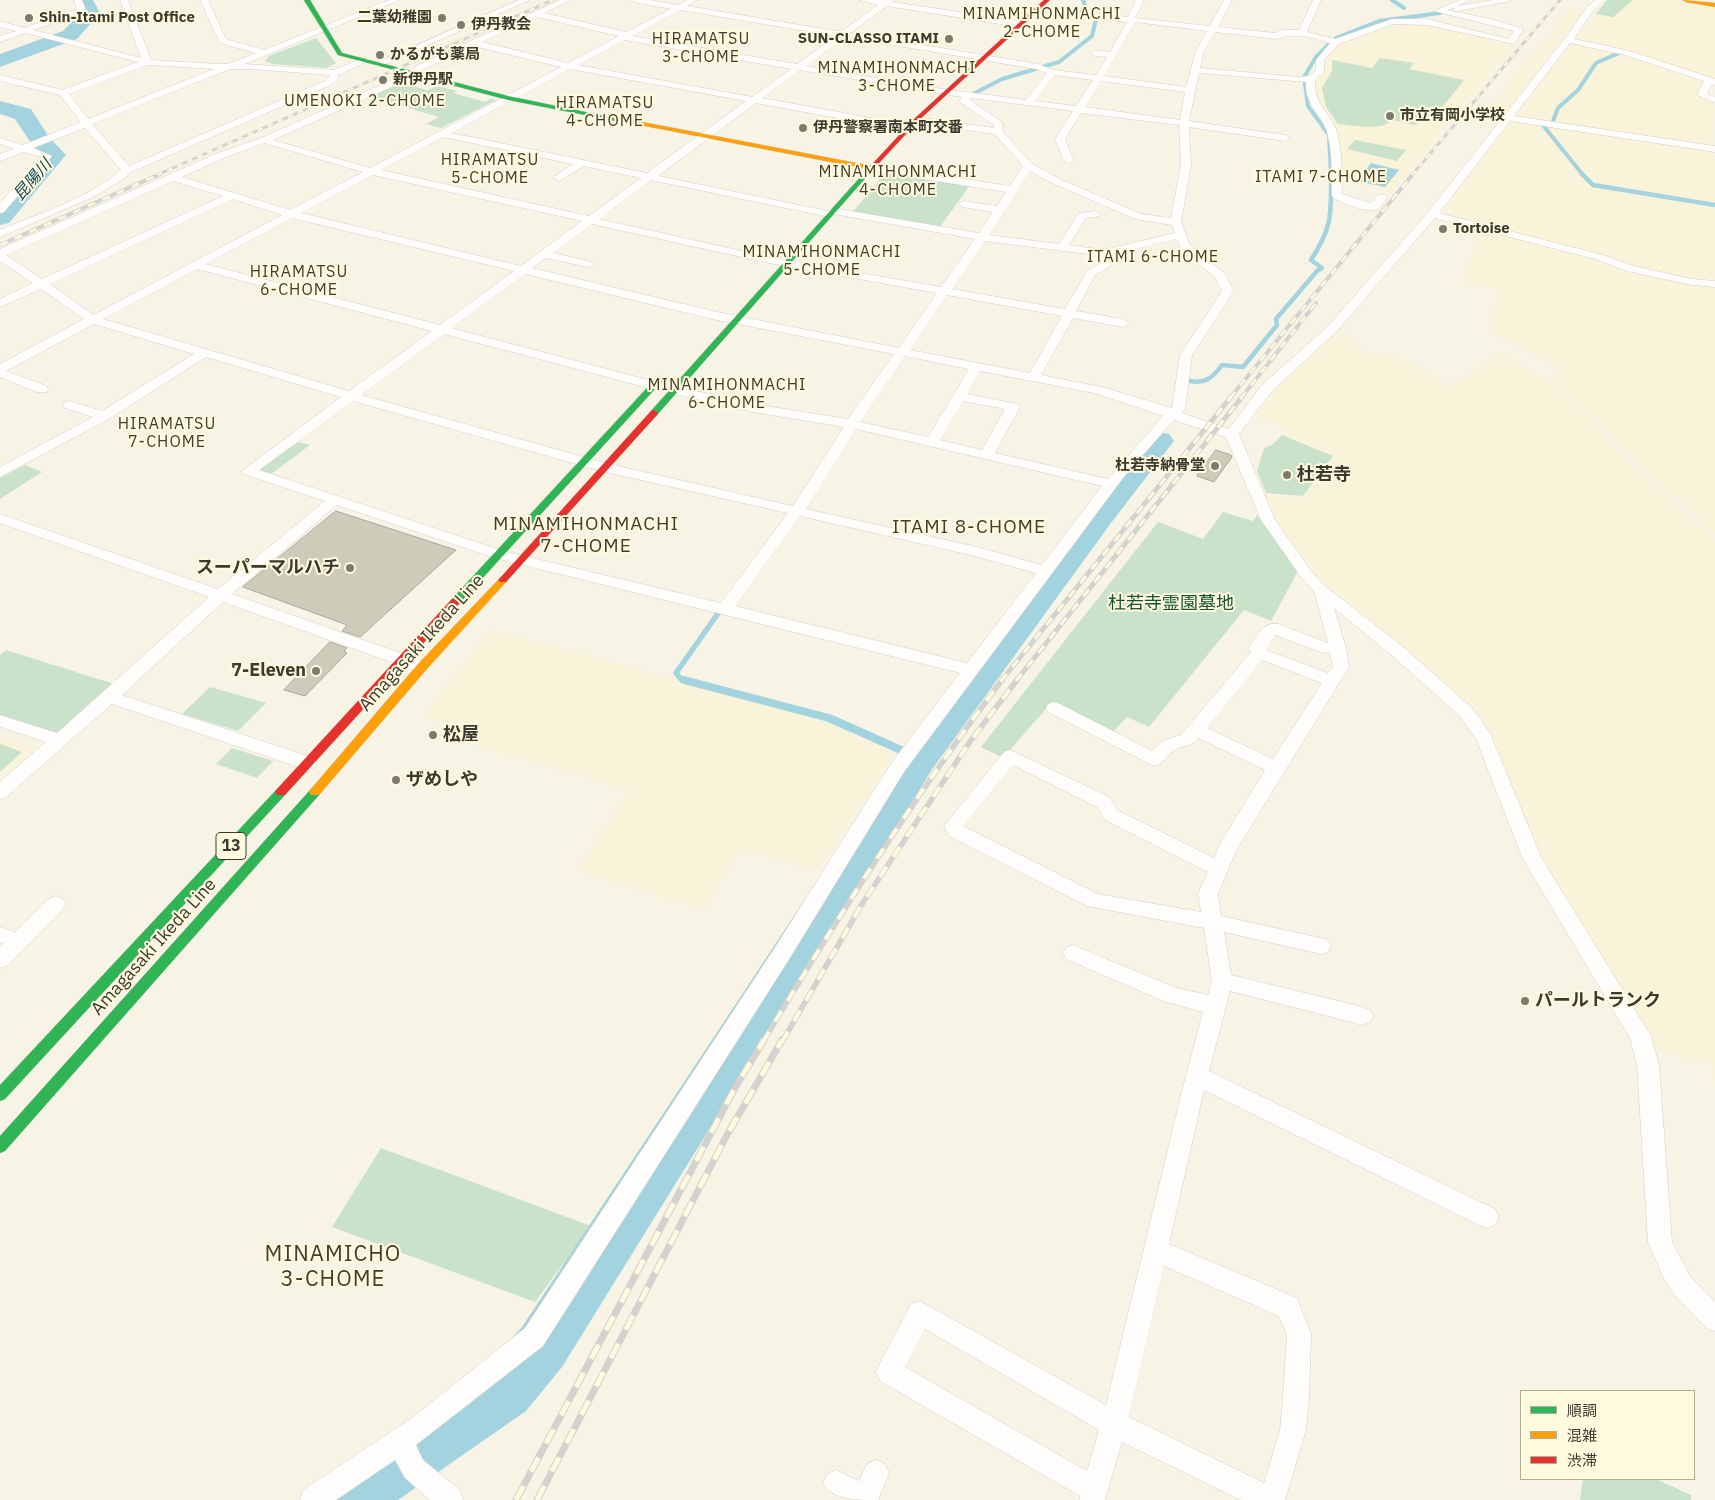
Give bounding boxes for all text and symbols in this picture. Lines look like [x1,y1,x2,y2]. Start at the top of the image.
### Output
district label: MINAMIHONMACHI 2-CHOME [961,4,1123,42]
place label: Shin-Itami Post Office [39,9,195,27]
place label: 二葉幼稚園 [357,9,432,27]
marker: Shin-Itami Post Office [23,12,35,24]
marker: 二葉幼稚園 [436,12,448,24]
place label: 伊丹教会 [471,16,531,34]
marker: 伊丹教会 [455,19,467,31]
district label: HIRAMATSU 3-CHOME [651,29,751,67]
place label: SUN-CLASSO ITAMI [798,30,939,48]
marker: SUN-CLASSO ITAMI [943,33,955,45]
place label: かるがも薬局 [390,46,480,64]
marker: かるがも薬局 [374,49,386,61]
district label: MINAMIHONMACHI 3-CHOME [816,58,978,96]
place label: 新伊丹駅 [393,71,453,89]
marker: 新伊丹駅 [377,74,389,86]
district label: UMENOKI 2-CHOME [282,91,448,111]
district label: HIRAMATSU 4-CHOME [555,93,655,131]
place label: 市立有岡小学校 [1400,107,1505,125]
marker: 市立有岡小学校 [1384,110,1396,122]
place label: 伊丹警察署南本町交番 [813,119,963,137]
marker: 伊丹警察署南本町交番 [797,122,809,134]
district label: HIRAMATSU 5-CHOME [440,150,540,188]
water label: 昆陽川 [10,156,56,204]
district label: MINAMIHONMACHI 4-CHOME [817,162,979,200]
district label: ITAMI 7-CHOME [1253,167,1389,187]
place label: Tortoise [1453,220,1510,238]
marker: Tortoise [1437,223,1449,235]
district label: MINAMIHONMACHI 5-CHOME [741,242,903,280]
district label: ITAMI 6-CHOME [1085,247,1221,267]
district label: HIRAMATSU 6-CHOME [249,262,349,300]
district label: MINAMIHONMACHI 6-CHOME [646,375,808,413]
district label: HIRAMATSU 7-CHOME [117,414,217,452]
place label: 杜若寺納骨堂 [1115,457,1205,475]
marker: 杜若寺納骨堂 [1209,460,1221,472]
place label: 杜若寺 [1297,464,1351,486]
marker: 杜若寺 [1281,469,1293,481]
district label: MINAMIHONMACHI 7-CHOME [491,514,681,558]
district label: ITAMI 8-CHOME [890,517,1048,539]
place label: スーパーマルハチ [196,557,340,579]
marker: スーパーマルハチ [344,562,356,574]
street label: Amagasaki Ikeda Line [355,570,489,716]
park label: 杜若寺霊園墓地 [1108,593,1234,615]
place label: 7-Eleven [231,660,306,682]
marker: 7-Eleven [310,665,322,677]
place label: 松屋 [443,724,479,746]
marker: 松屋 [427,729,439,741]
place label: ザめしや [406,769,478,791]
marker: ザめしや [390,774,402,786]
road number: 13 [216,832,246,859]
street label: Amagasaki Ikeda Line [87,874,221,1020]
place label: パールトランク [1535,990,1661,1012]
marker: パールトランク [1519,995,1531,1007]
district label: MINAMICHO 3-CHOME [263,1242,403,1294]
legend [1520,1390,1695,1480]
text: 順調 [1567,1401,1597,1420]
text: 混雑 [1567,1426,1597,1445]
text: 渋滞 [1567,1451,1597,1470]

